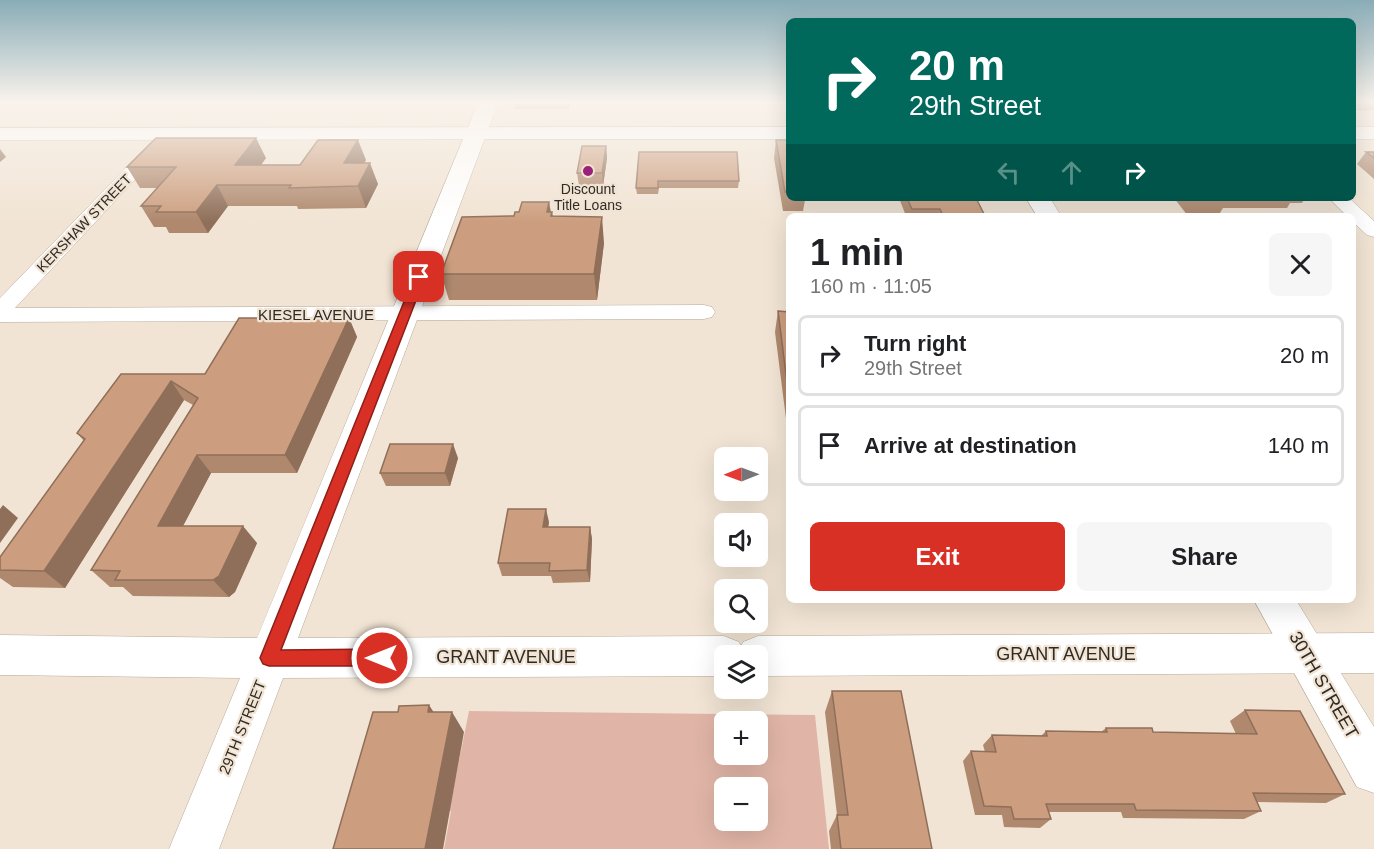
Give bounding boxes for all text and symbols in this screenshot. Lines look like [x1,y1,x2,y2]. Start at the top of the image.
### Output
icon: right [810,42,888,120]
text: 20 m [909,42,1005,89]
text: 29th Street [909,91,1041,121]
icon: left [992,156,1025,189]
icon: ahead [1055,156,1088,189]
icon: right [1118,156,1151,189]
marker: Discount Title Loans [581,164,595,178]
street label: KERSHAW STREET [33,171,135,275]
place label: Discount Title Loans [554,181,622,213]
text: 1 min [810,232,904,273]
button: close [1269,233,1332,296]
pin [393,251,444,302]
icon: arrive [402,260,435,293]
text: 160 m · 11:05 [810,275,932,297]
street label: KIESEL AVENUE [258,306,374,323]
text: Turn right [864,331,966,356]
icon: right [813,339,846,372]
text: 20 m [1280,343,1329,368]
text: 29th Street [864,357,962,379]
icon: arrive [813,429,846,462]
text: Arrive at destination [864,433,1077,458]
text: 140 m [1268,433,1329,458]
north arrow [714,447,768,501]
map controls [714,447,768,831]
button: sound [714,513,768,567]
button: Exit [810,522,1065,591]
button: Share [1077,522,1332,591]
button: search [714,579,768,633]
position arrow [350,626,414,690]
street label: 30TH STREET [1285,628,1363,742]
street label: GRANT AVENUE [996,644,1136,664]
button: layers [714,645,768,699]
street label: GRANT AVENUE [436,647,576,667]
street label: 29TH STREET [215,677,269,777]
button: + [714,711,768,765]
button: − [714,777,768,831]

